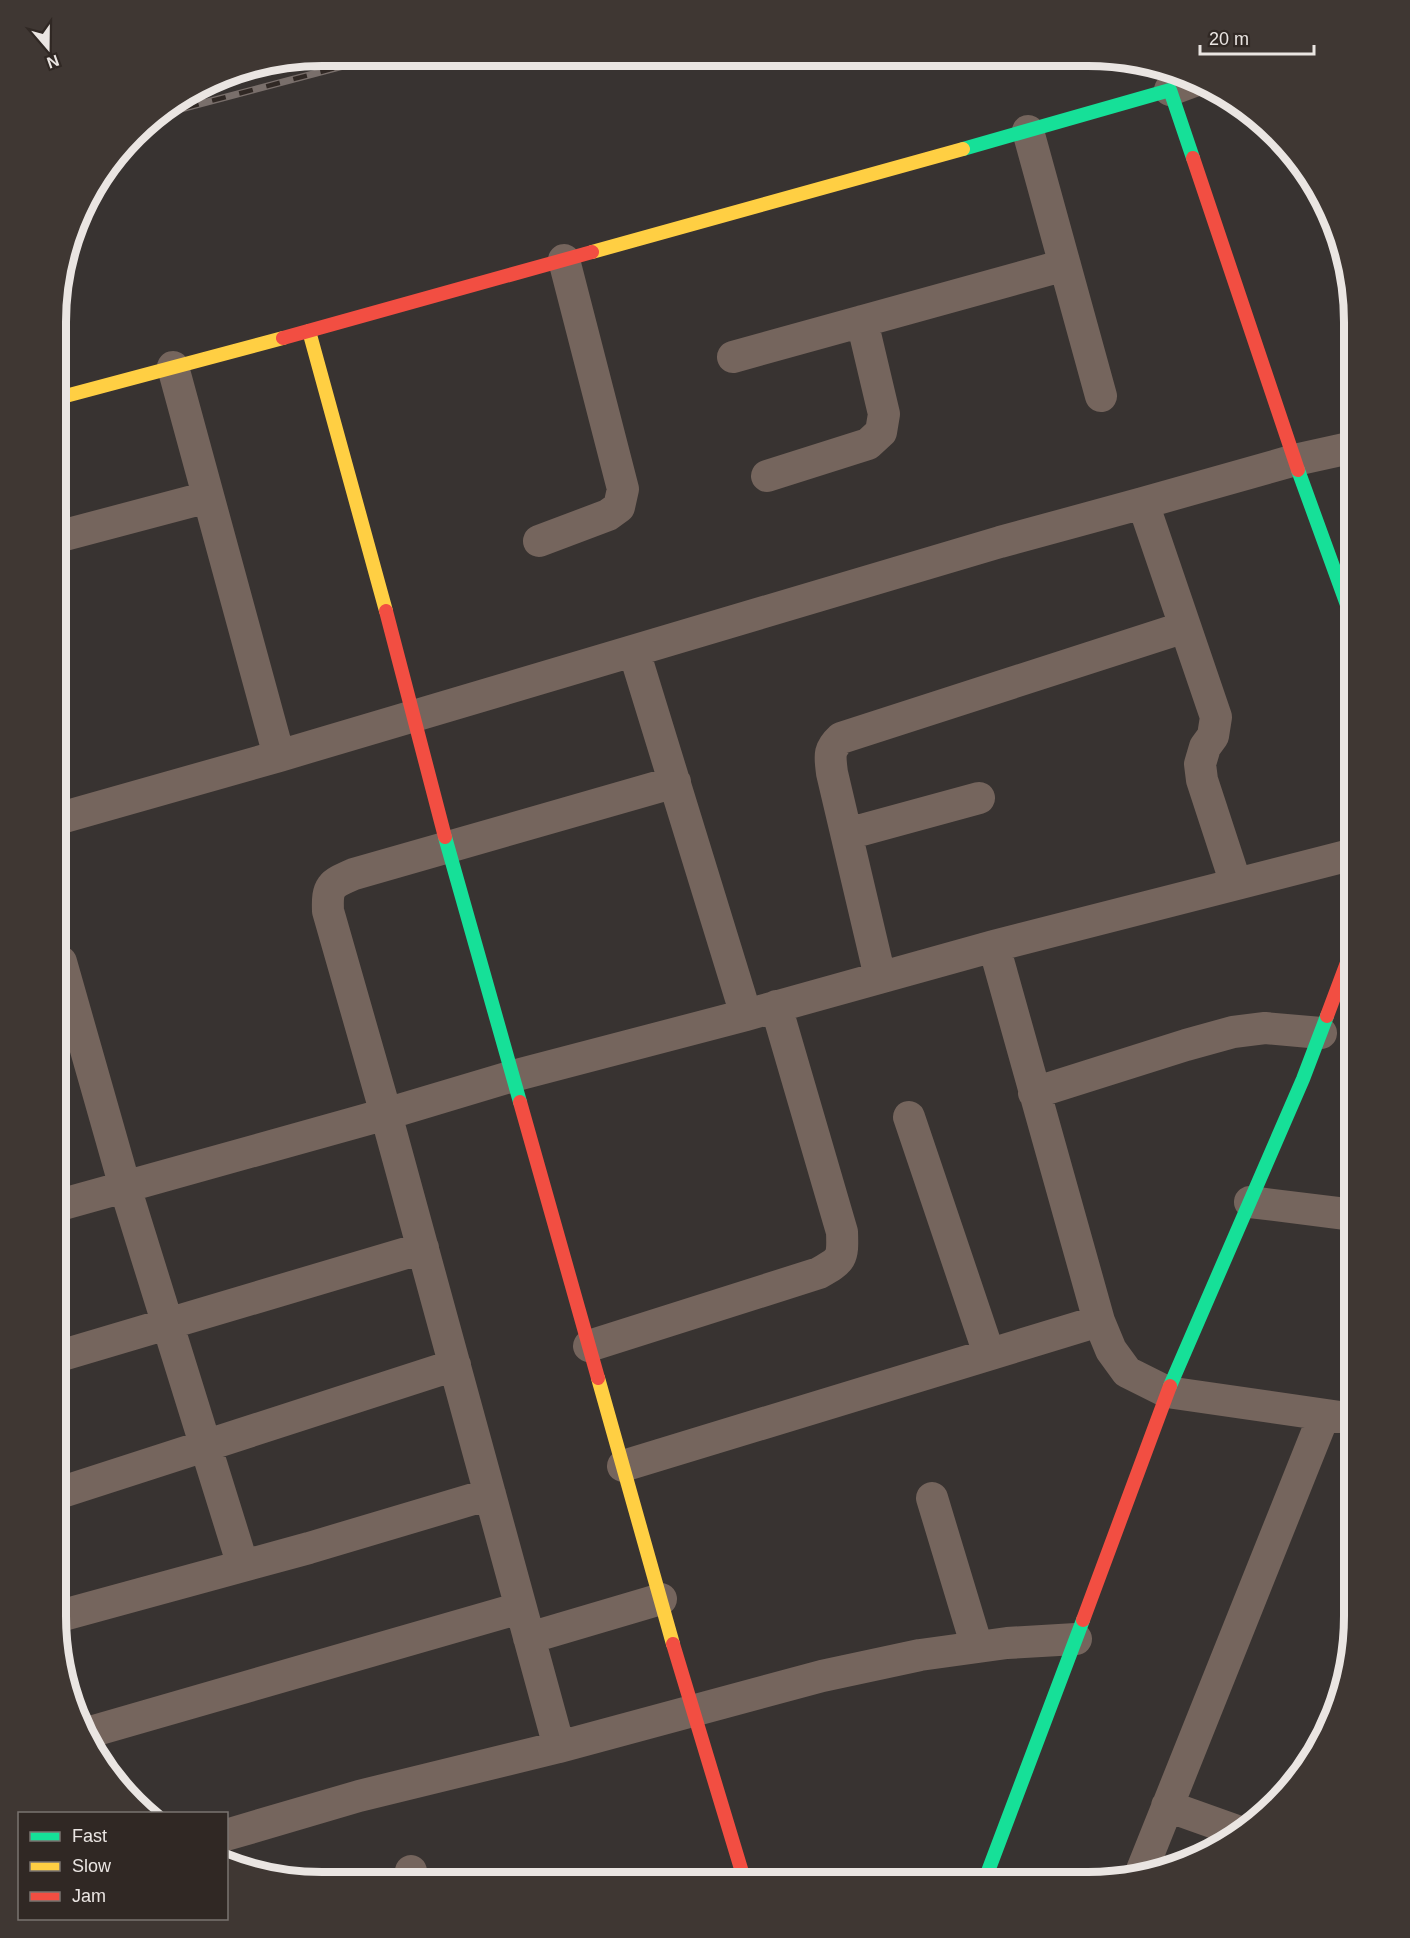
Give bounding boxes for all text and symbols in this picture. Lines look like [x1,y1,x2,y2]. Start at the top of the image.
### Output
north arrow [18,18,78,78]
scale bar [1200,18,1314,56]
text: 20 m [1209,29,1249,49]
text: N [45,52,61,72]
legend [18,1812,228,1920]
text: Fast [72,1826,107,1846]
text: Slow [72,1856,112,1876]
text: Jam [72,1886,106,1906]

